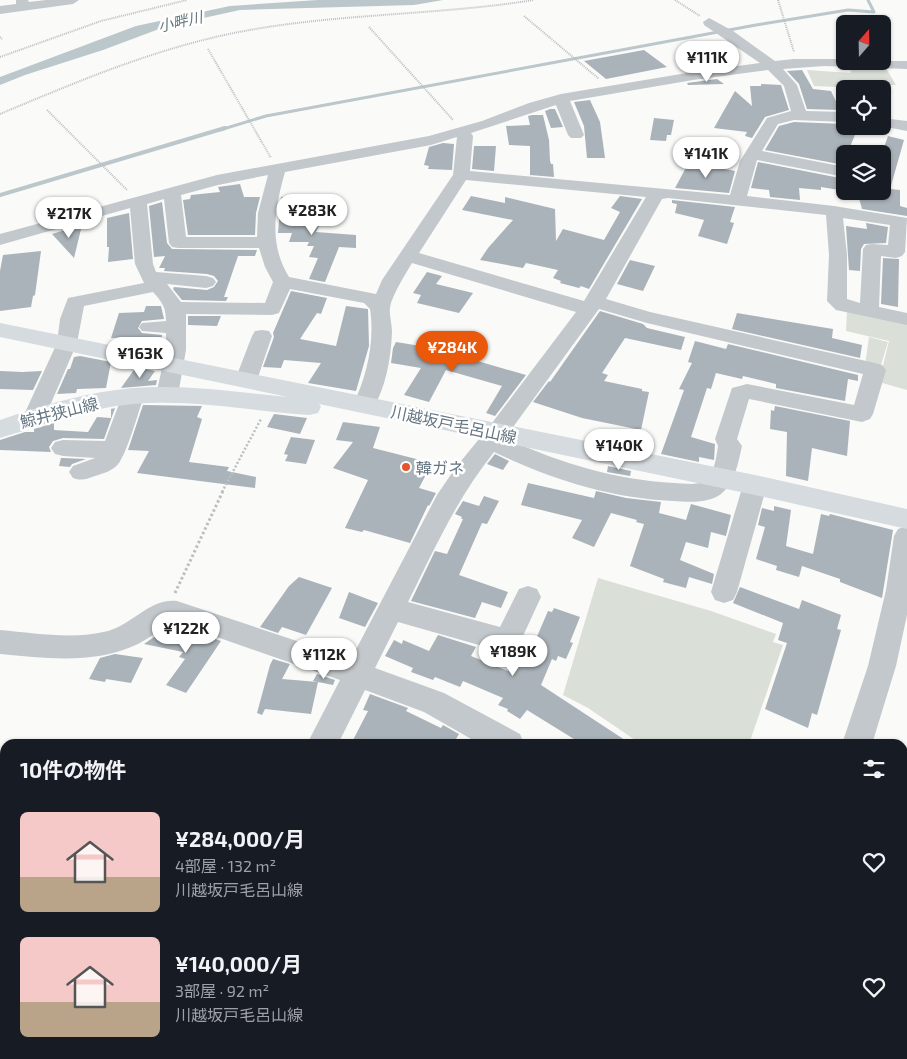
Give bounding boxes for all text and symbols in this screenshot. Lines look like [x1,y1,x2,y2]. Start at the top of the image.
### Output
water label: 小畔川 [156,7,206,35]
north arrow [836,15,891,70]
map controls [836,15,891,200]
pin: ¥111K [672,41,742,83]
text: ¥111K [686,47,728,66]
button: locate [836,80,891,135]
pin: ¥141K [671,136,741,179]
text: ¥141K [684,143,728,162]
button: layers [836,145,891,200]
pin: ¥283K [277,194,347,236]
pin: ¥217K [34,196,104,239]
text: ¥283K [287,200,337,219]
text: ¥217K [46,203,92,222]
pin: ¥284K [417,330,487,373]
pin: ¥163K [105,336,175,379]
text: ¥284K [427,337,477,356]
text: ¥163K [117,343,163,362]
street label: 鯨井狭山線 [18,393,100,431]
street label: 川越坂戸毛呂山線 [389,401,519,447]
pin: ¥140K [584,428,654,471]
text: ¥140K [595,435,643,454]
place label: 韓ガネ [416,458,464,477]
marker: 韓ガネ [400,461,412,473]
pin: ¥122K [151,612,221,654]
text: ¥122K [163,618,209,637]
pin: ¥189K [478,634,548,677]
pin: ¥112K [289,638,359,680]
text: ¥189K [489,641,537,660]
text: ¥112K [302,644,346,663]
icon: filters [860,755,888,783]
text: 10件の物件 [20,757,126,782]
text: ¥284,000/月 [175,826,305,851]
icon: home [60,832,120,892]
icon: heart [860,848,888,876]
text: 4部屋 · 132 m² [175,856,276,875]
text: 川越坂戸毛呂山線 [175,880,303,899]
text: ¥140,000/月 [175,951,302,976]
icon: home [60,957,120,1017]
icon: heart [860,973,888,1001]
text: 3部屋 · 92 m² [175,981,269,1000]
text: 川越坂戸毛呂山線 [175,1005,303,1024]

